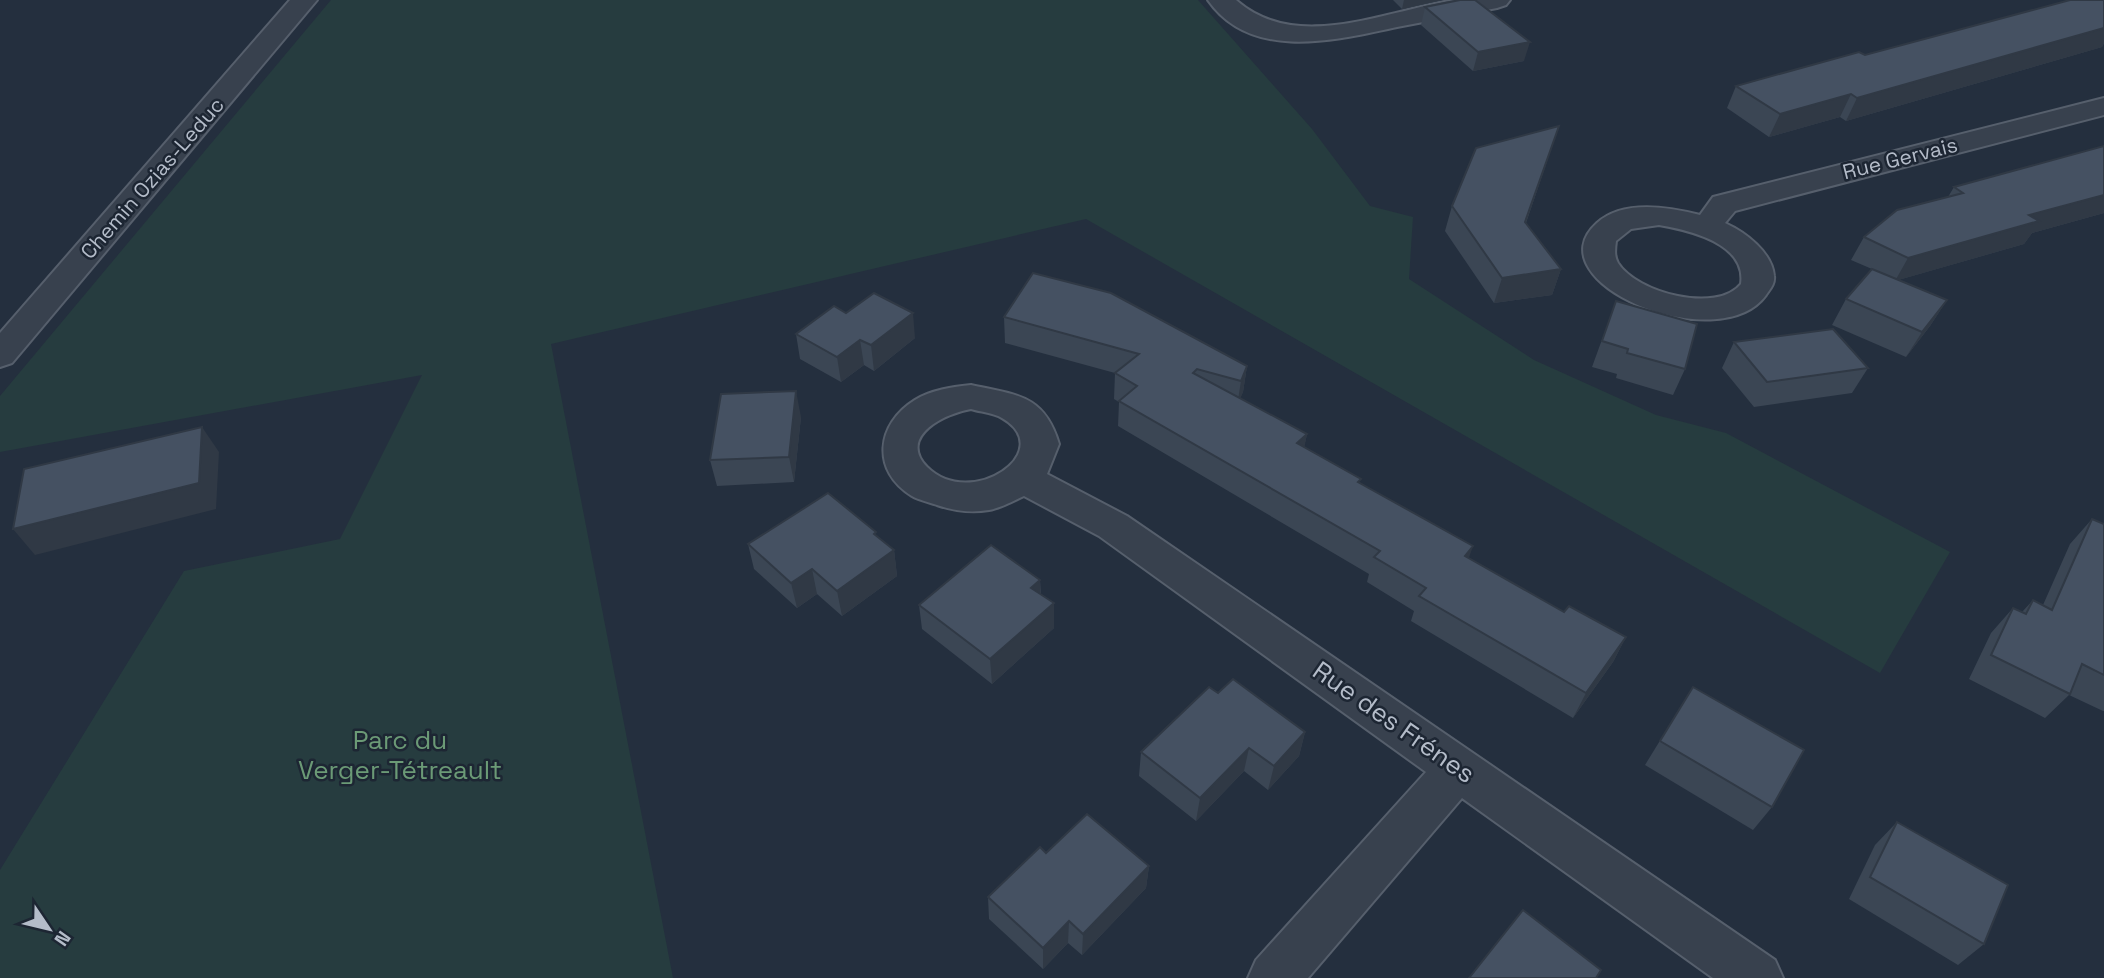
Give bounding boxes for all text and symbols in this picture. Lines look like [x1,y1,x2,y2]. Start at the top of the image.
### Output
street label: Chemin Ozias-Leduc [74,91,230,265]
street label: Rue Gervais [1840,131,1960,185]
street label: Rue des Frénes [1306,653,1482,791]
park label: Parc du Verger-Tétreault [298,723,502,787]
north arrow [14,894,84,964]
text: N [49,926,76,951]

